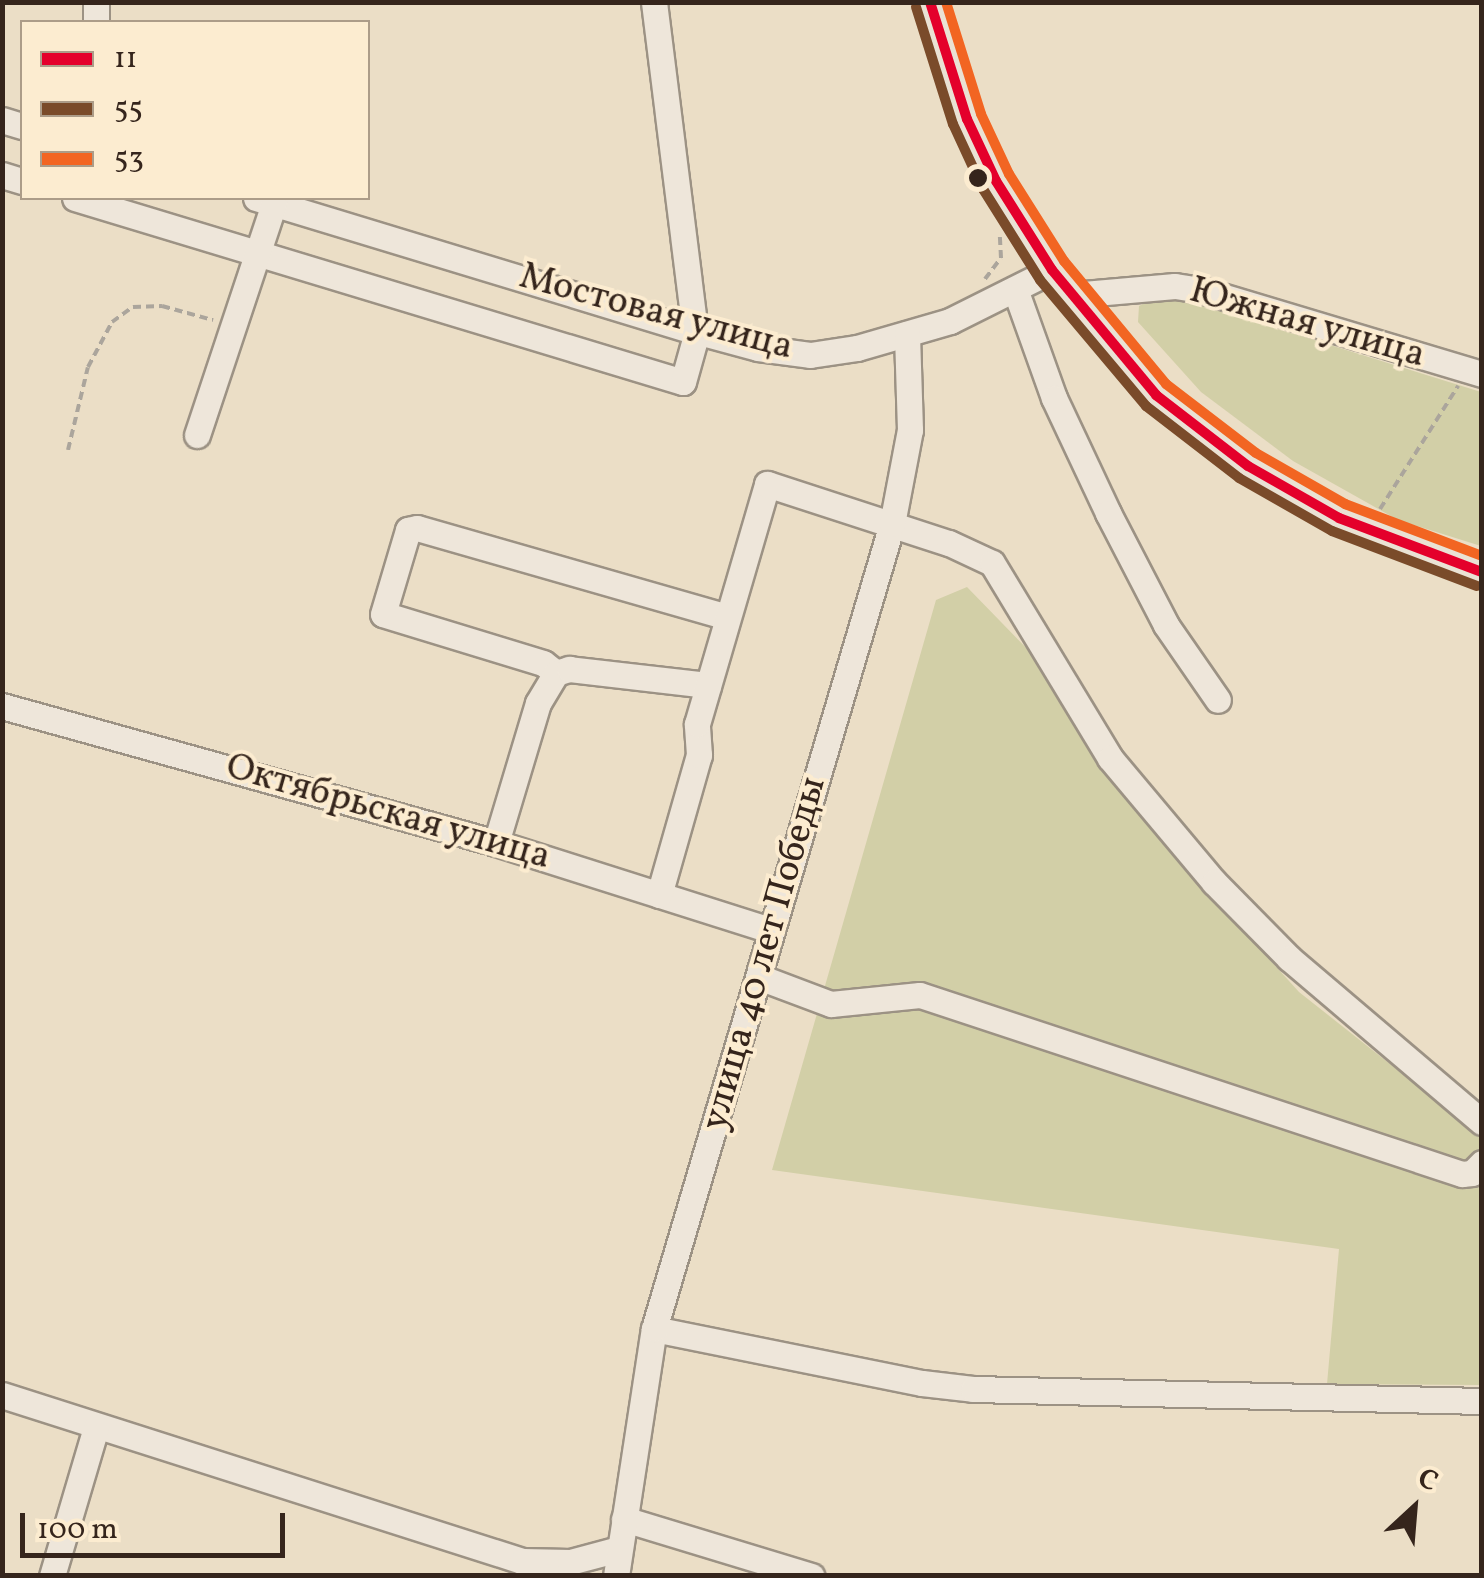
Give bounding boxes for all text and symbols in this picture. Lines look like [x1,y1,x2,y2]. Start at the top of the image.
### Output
legend [20,20,370,200]
text: 11 [114,38,137,80]
text: 55 [114,88,143,130]
text: 53 [114,138,144,180]
unlabelled marker [968,168,988,188]
street label: Мостовая улица [514,254,798,372]
street label: Южная улица [1183,268,1431,380]
street label: Октябрьская улица [220,745,556,881]
street label: улица 40 лет Победы [693,772,837,1136]
north arrow [1364,1458,1464,1558]
text: С [1411,1459,1444,1502]
scale bar [25,1493,290,1555]
text: 100 m [37,1509,118,1551]

